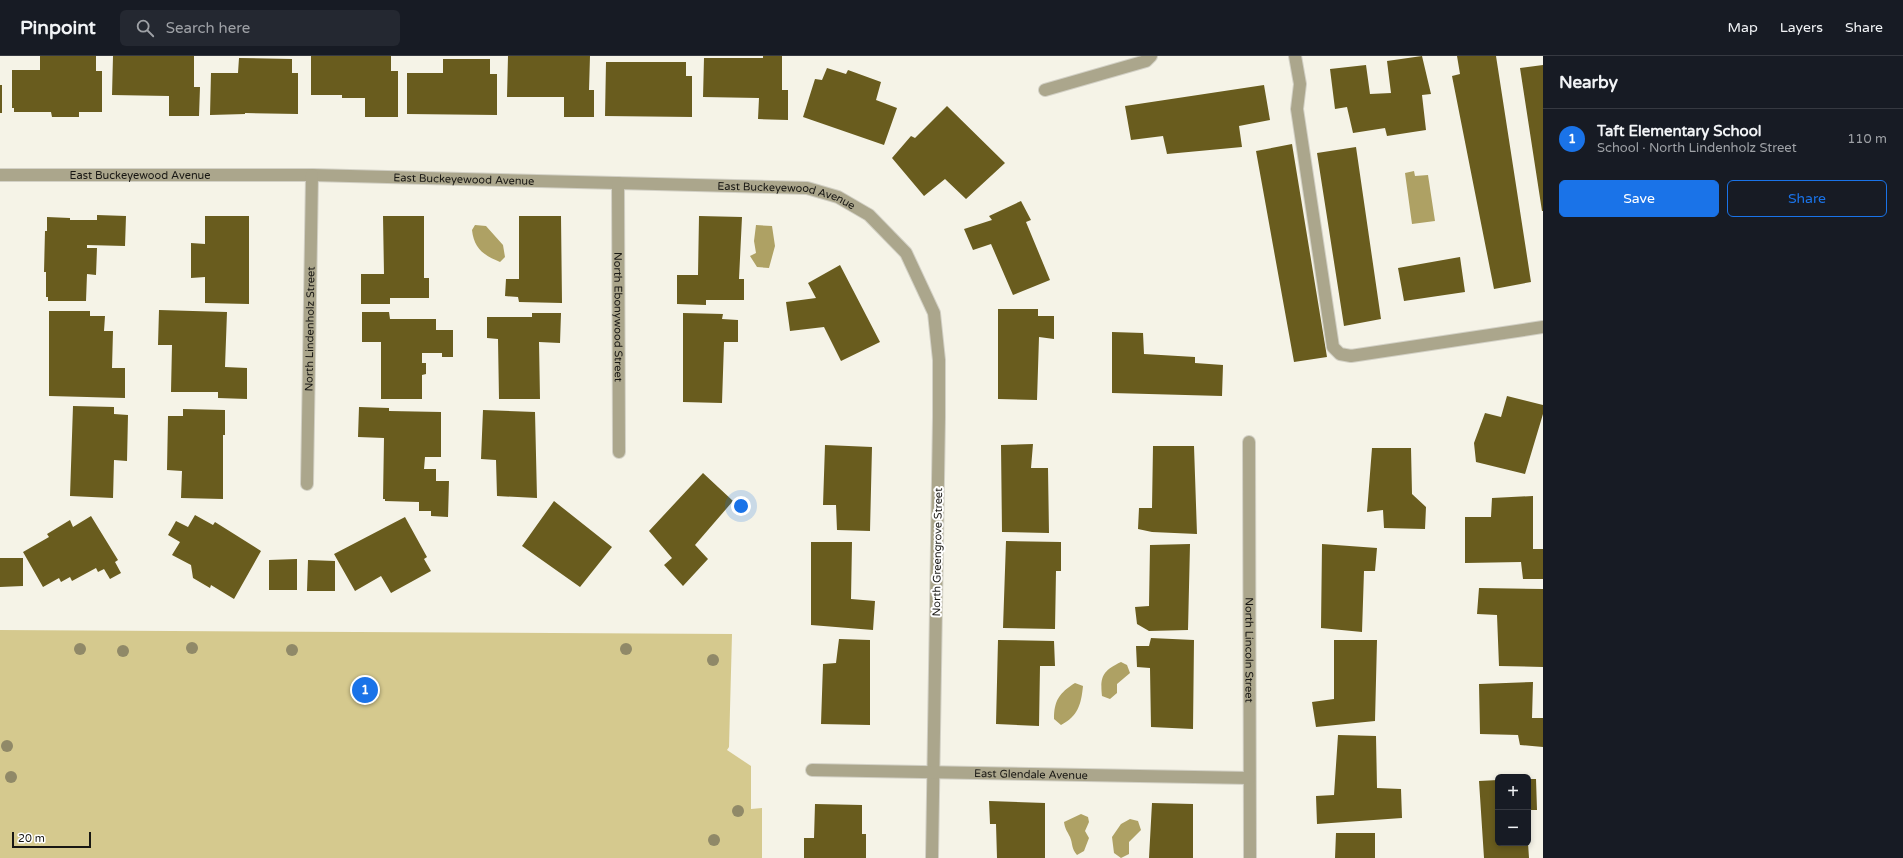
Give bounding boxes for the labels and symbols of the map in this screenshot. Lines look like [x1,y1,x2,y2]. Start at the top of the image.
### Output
street label: East Buckeyewood Avenue [70,169,210,182]
street label: East Buckeyewood Avenue [393,171,535,188]
street label: East Buckeyewood Avenue [717,180,857,213]
street label: North Ebonywood Street [611,252,625,382]
street label: North Lindenholz Street [302,266,318,392]
street label: North Greengrove Street [930,488,945,616]
your location [731,496,751,516]
street label: North Lincoln Street [1242,597,1256,703]
pin: 1 [352,675,378,705]
street label: East Glendale Avenue [974,767,1088,782]
scale bar [12,830,91,849]

